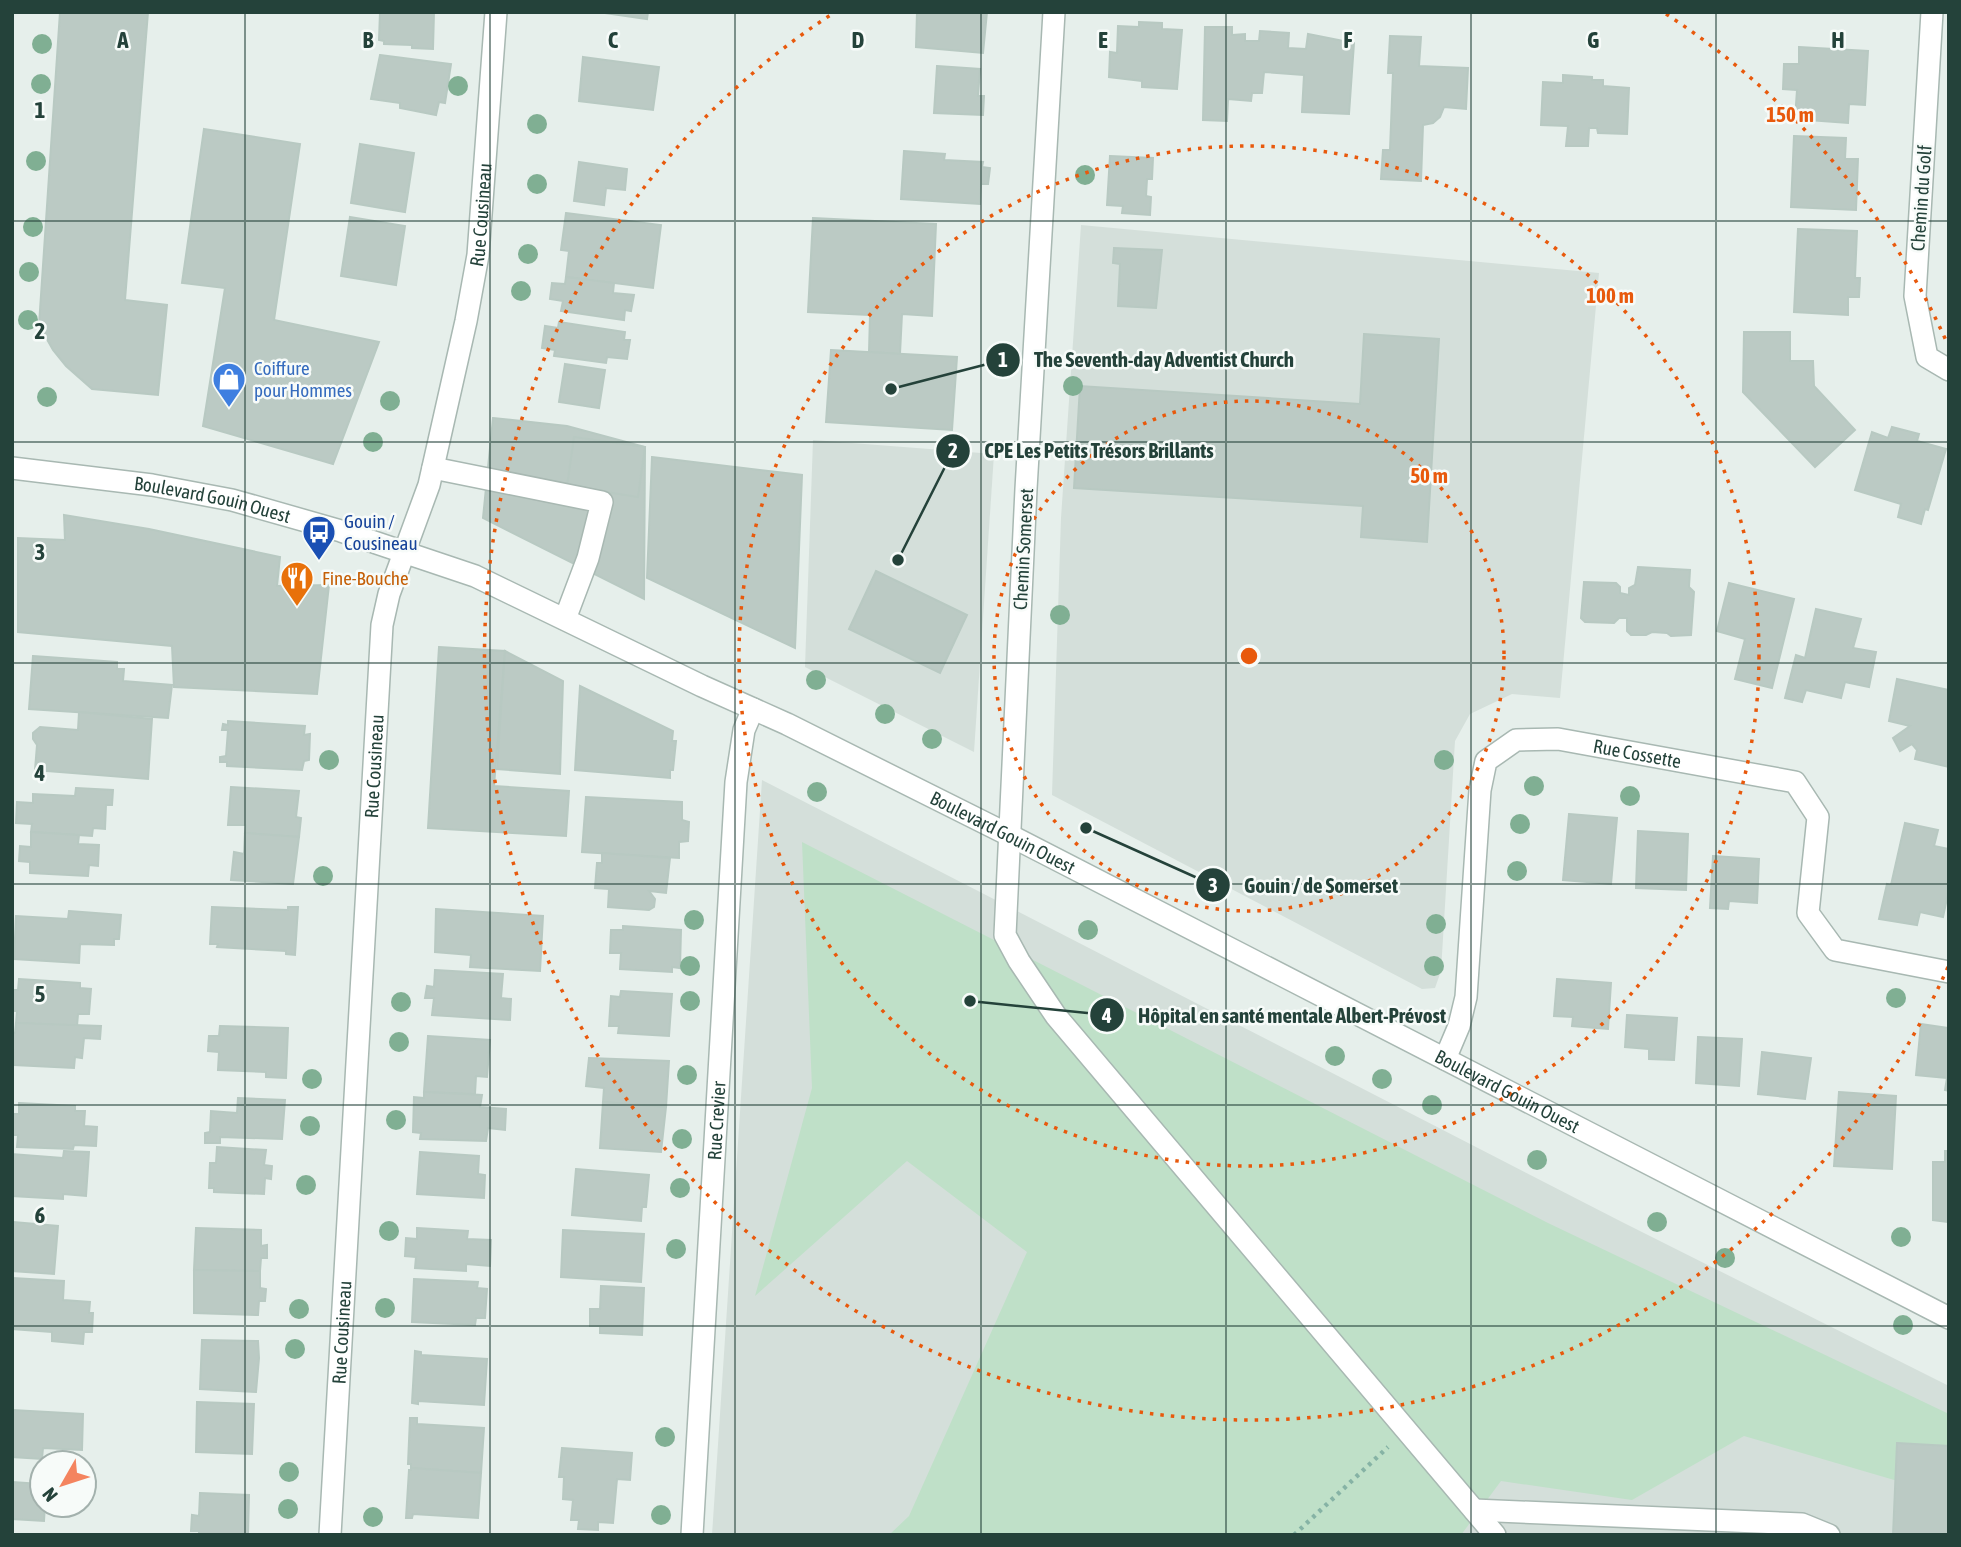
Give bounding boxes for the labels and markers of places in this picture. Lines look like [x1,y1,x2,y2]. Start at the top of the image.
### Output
callout: The Seventh-day Adventist Church [985,339,1308,381]
place label: Coiffure pour Hommes [254,357,352,401]
shop icon: Coiffure pour Hommes [210,360,248,409]
callout: CPE Les Petits Trésors Brillants [935,430,1228,472]
place label: Gouin / Cousineau [344,510,418,554]
bus stop icon: Gouin / Cousineau [300,513,338,562]
restaurant icon: Fine-Bouche [278,559,316,608]
place label: Fine-Bouche [322,567,409,589]
centre of rings [1237,644,1261,668]
callout: Gouin / de Somerset [1195,864,1412,906]
callout: Hôpital en santé mentale Albert-Prévost [1089,994,1460,1036]

